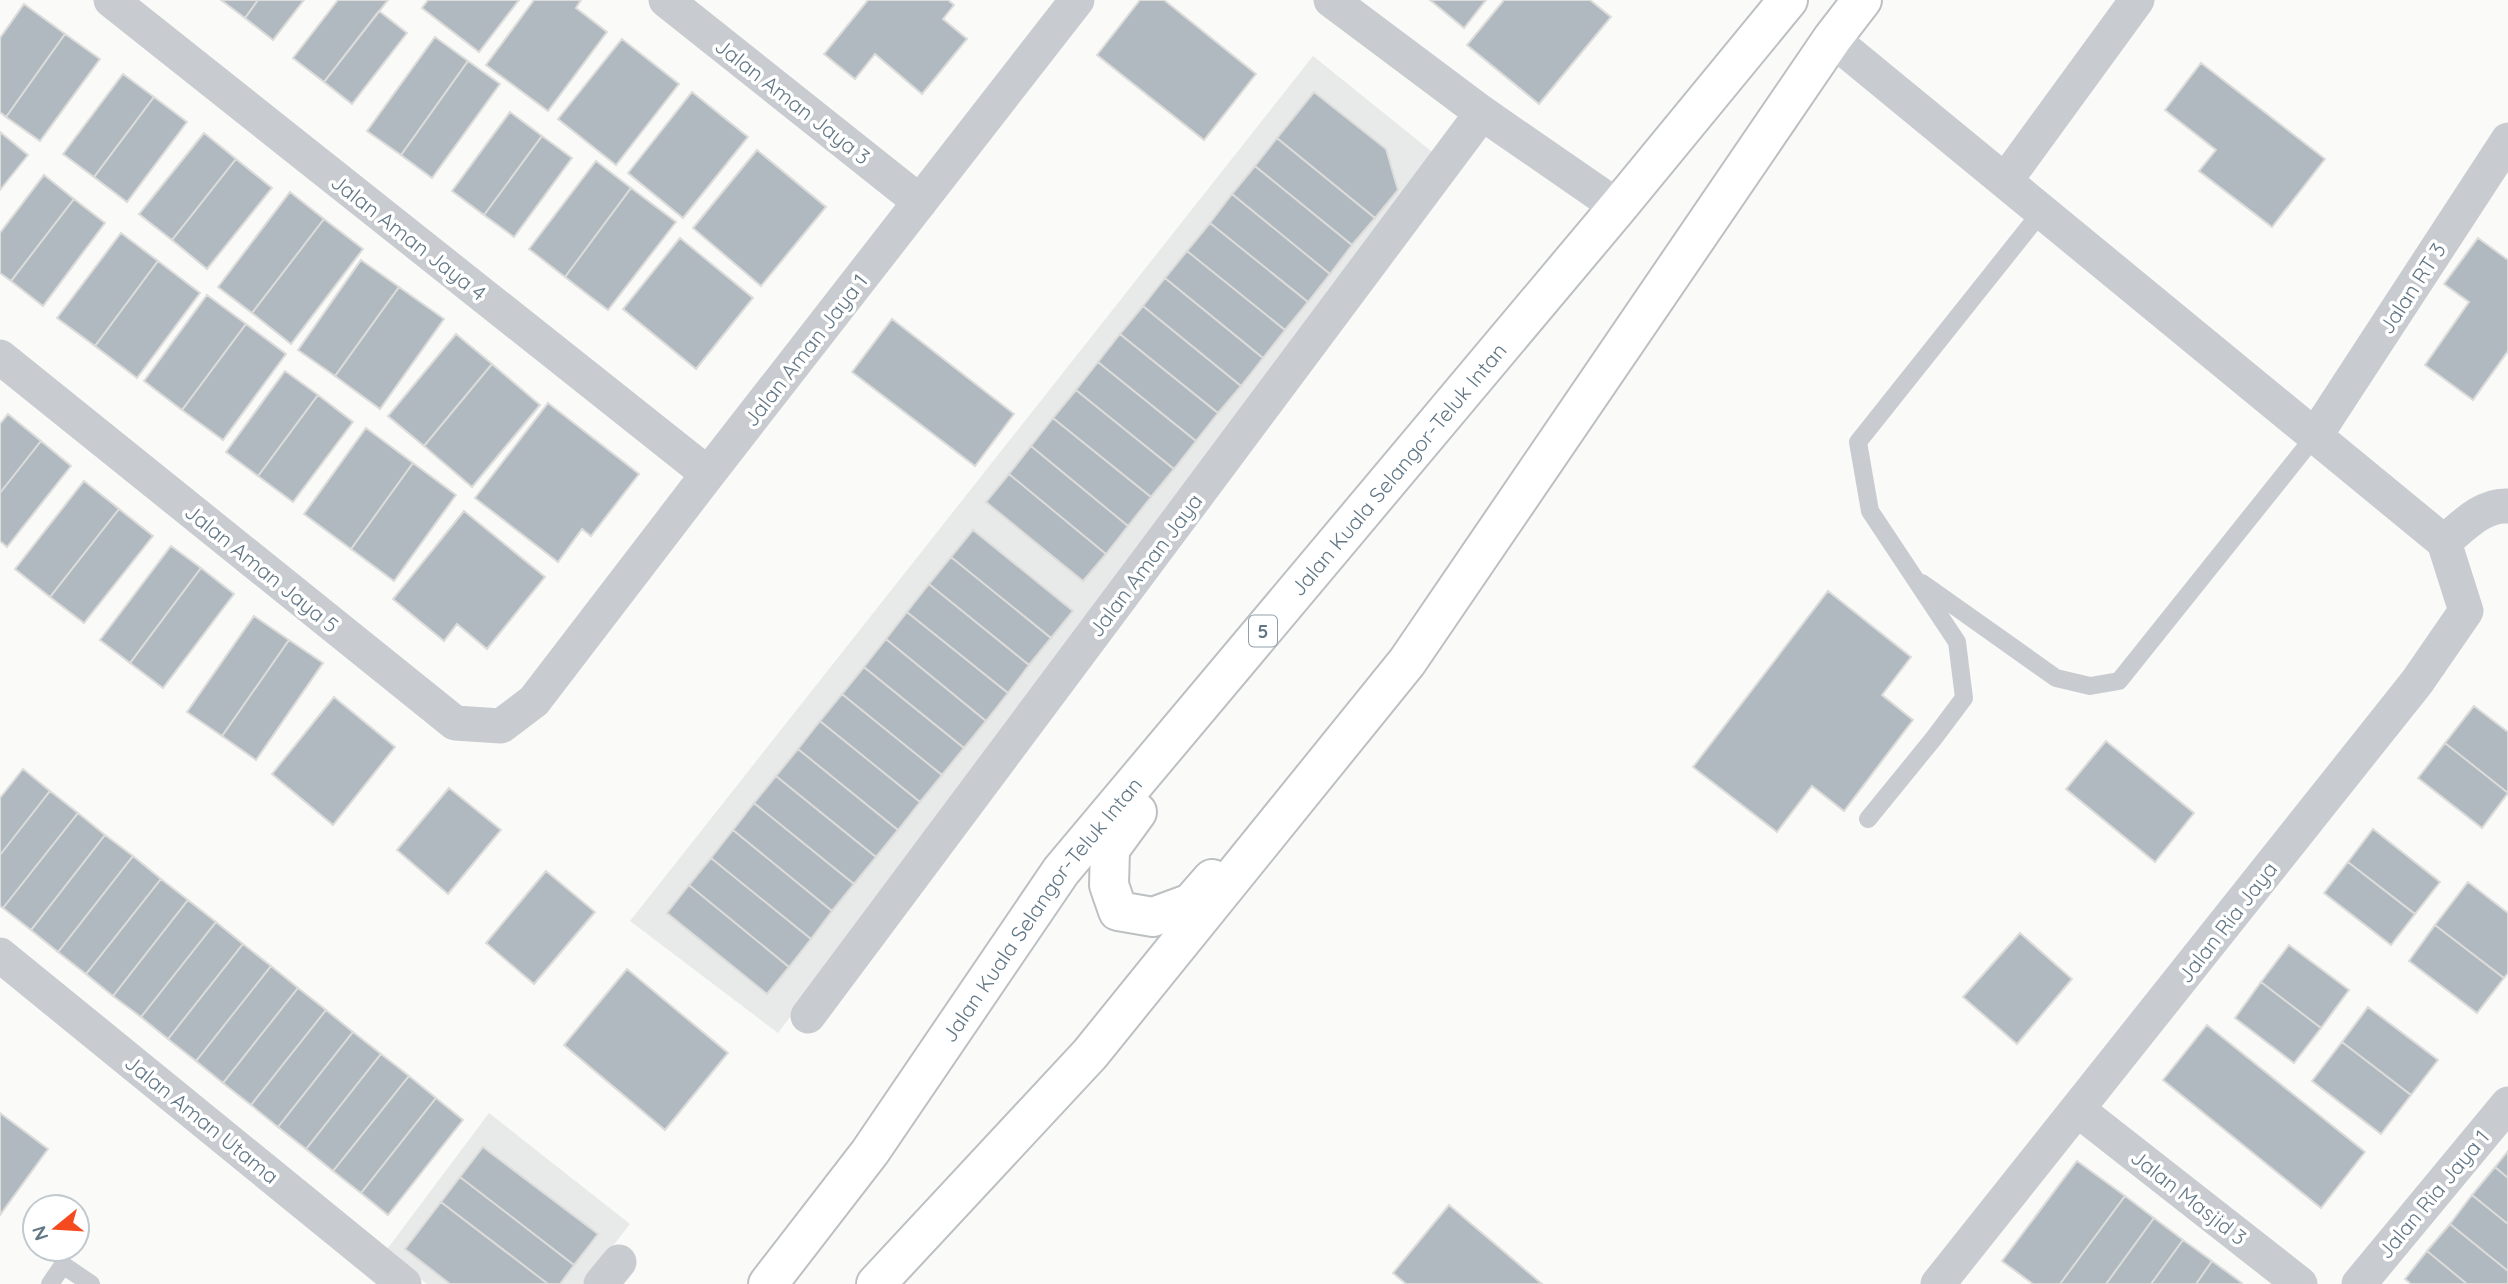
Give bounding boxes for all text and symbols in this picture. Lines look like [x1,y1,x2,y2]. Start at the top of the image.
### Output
street label: Jalan Aman Jaya 3 [710,32,876,170]
street label: Jalan Aman Jaya 4 [326,168,492,306]
street label: Jalan RT 3 [2373,238,2451,338]
street label: Jalan Aman Jaya 1 [737,269,873,431]
street label: Jalan Kuala Selangor-Teluk Intan [1284,337,1512,601]
street label: Jalan Aman Jaya [1083,488,1207,642]
street label: Jalan Aman Jaya 5 [180,498,344,638]
road number: 5 [1249,616,1277,646]
street label: Jalan Kuala Selangor-Teluk Intan [936,772,1147,1047]
street label: Jalan Ria Jaya [2172,856,2282,988]
street label: Jalan Aman Utama [120,1049,284,1189]
street label: Jalan Ria Jaya 1 [2372,1124,2494,1264]
street label: Jalan Masjid 3 [2126,1144,2252,1250]
north arrow [21,1193,91,1263]
text: N [26,1223,53,1244]

